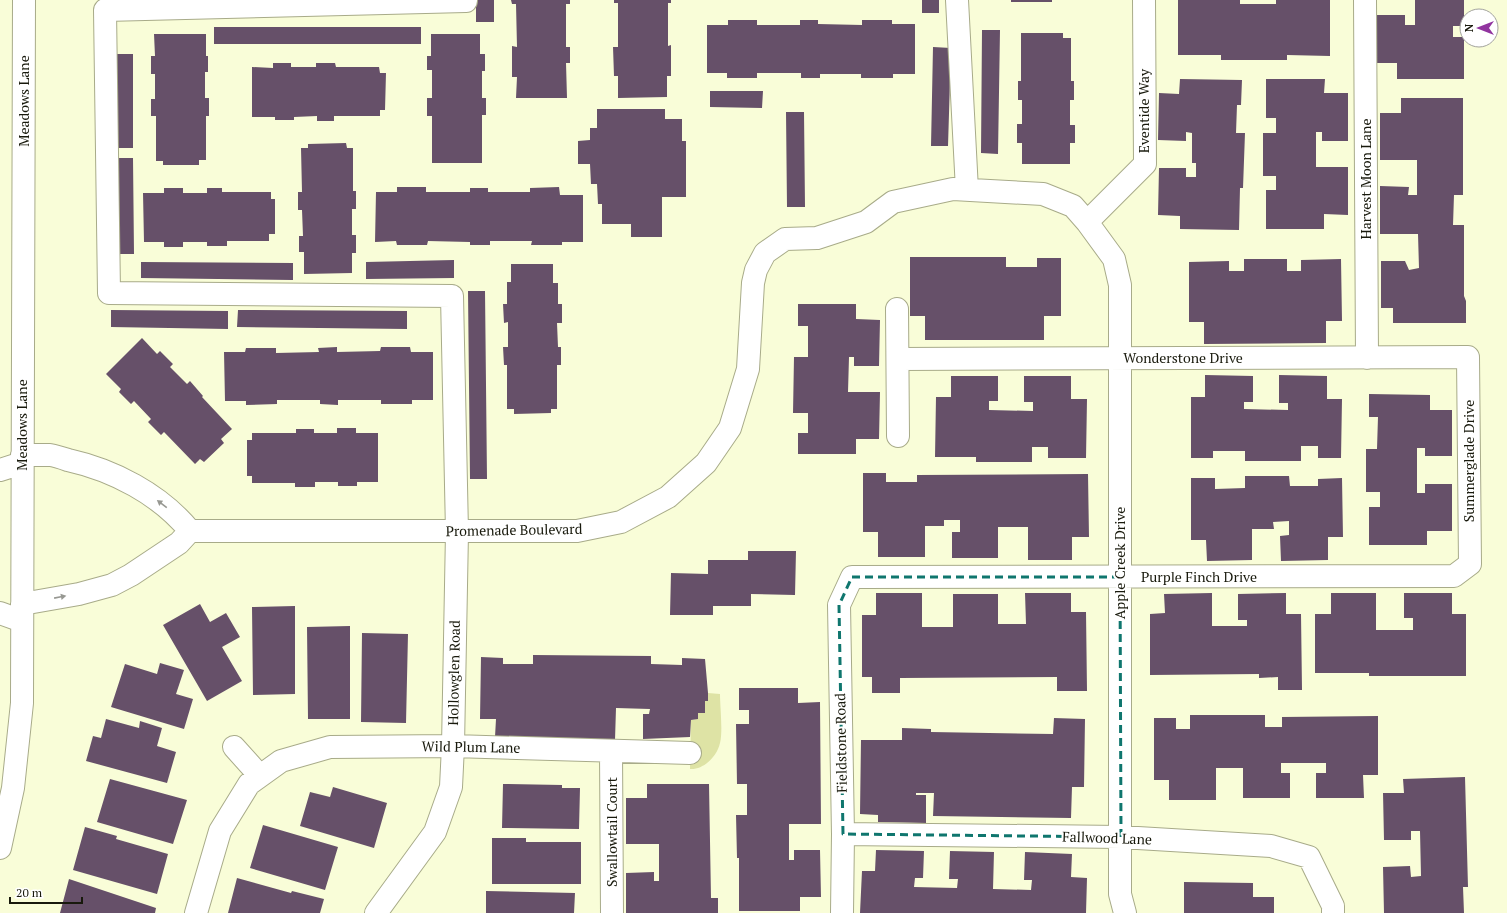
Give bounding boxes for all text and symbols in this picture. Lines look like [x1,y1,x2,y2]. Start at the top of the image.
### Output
north arrow [1459,8,1499,48]
text: N [1462,23,1476,32]
street label: Meadows Lane [14,55,33,147]
street label: Eventide Way [1134,68,1153,153]
street label: Harvest Moon Lane [1356,119,1375,239]
street label: Wonderstone Drive [1123,348,1243,367]
street label: Meadows Lane [12,379,31,471]
street label: Summerglade Drive [1459,400,1478,522]
one-way arrow [156,500,167,508]
street label: Apple Creek Drive [1110,507,1129,619]
street label: Promenade Boulevard [445,519,583,540]
street label: Purple Finch Drive [1141,567,1257,586]
one-way arrow [54,594,66,600]
street label: Hollowglen Road [443,620,464,726]
street label: Fieldstone Road [830,693,851,793]
street label: Wild Plum Lane [421,736,521,757]
street label: Swallowtail Court [602,776,621,887]
street label: Fallwood Lane [1062,826,1152,849]
scale bar [10,879,82,905]
text: 20 m [16,885,43,900]

